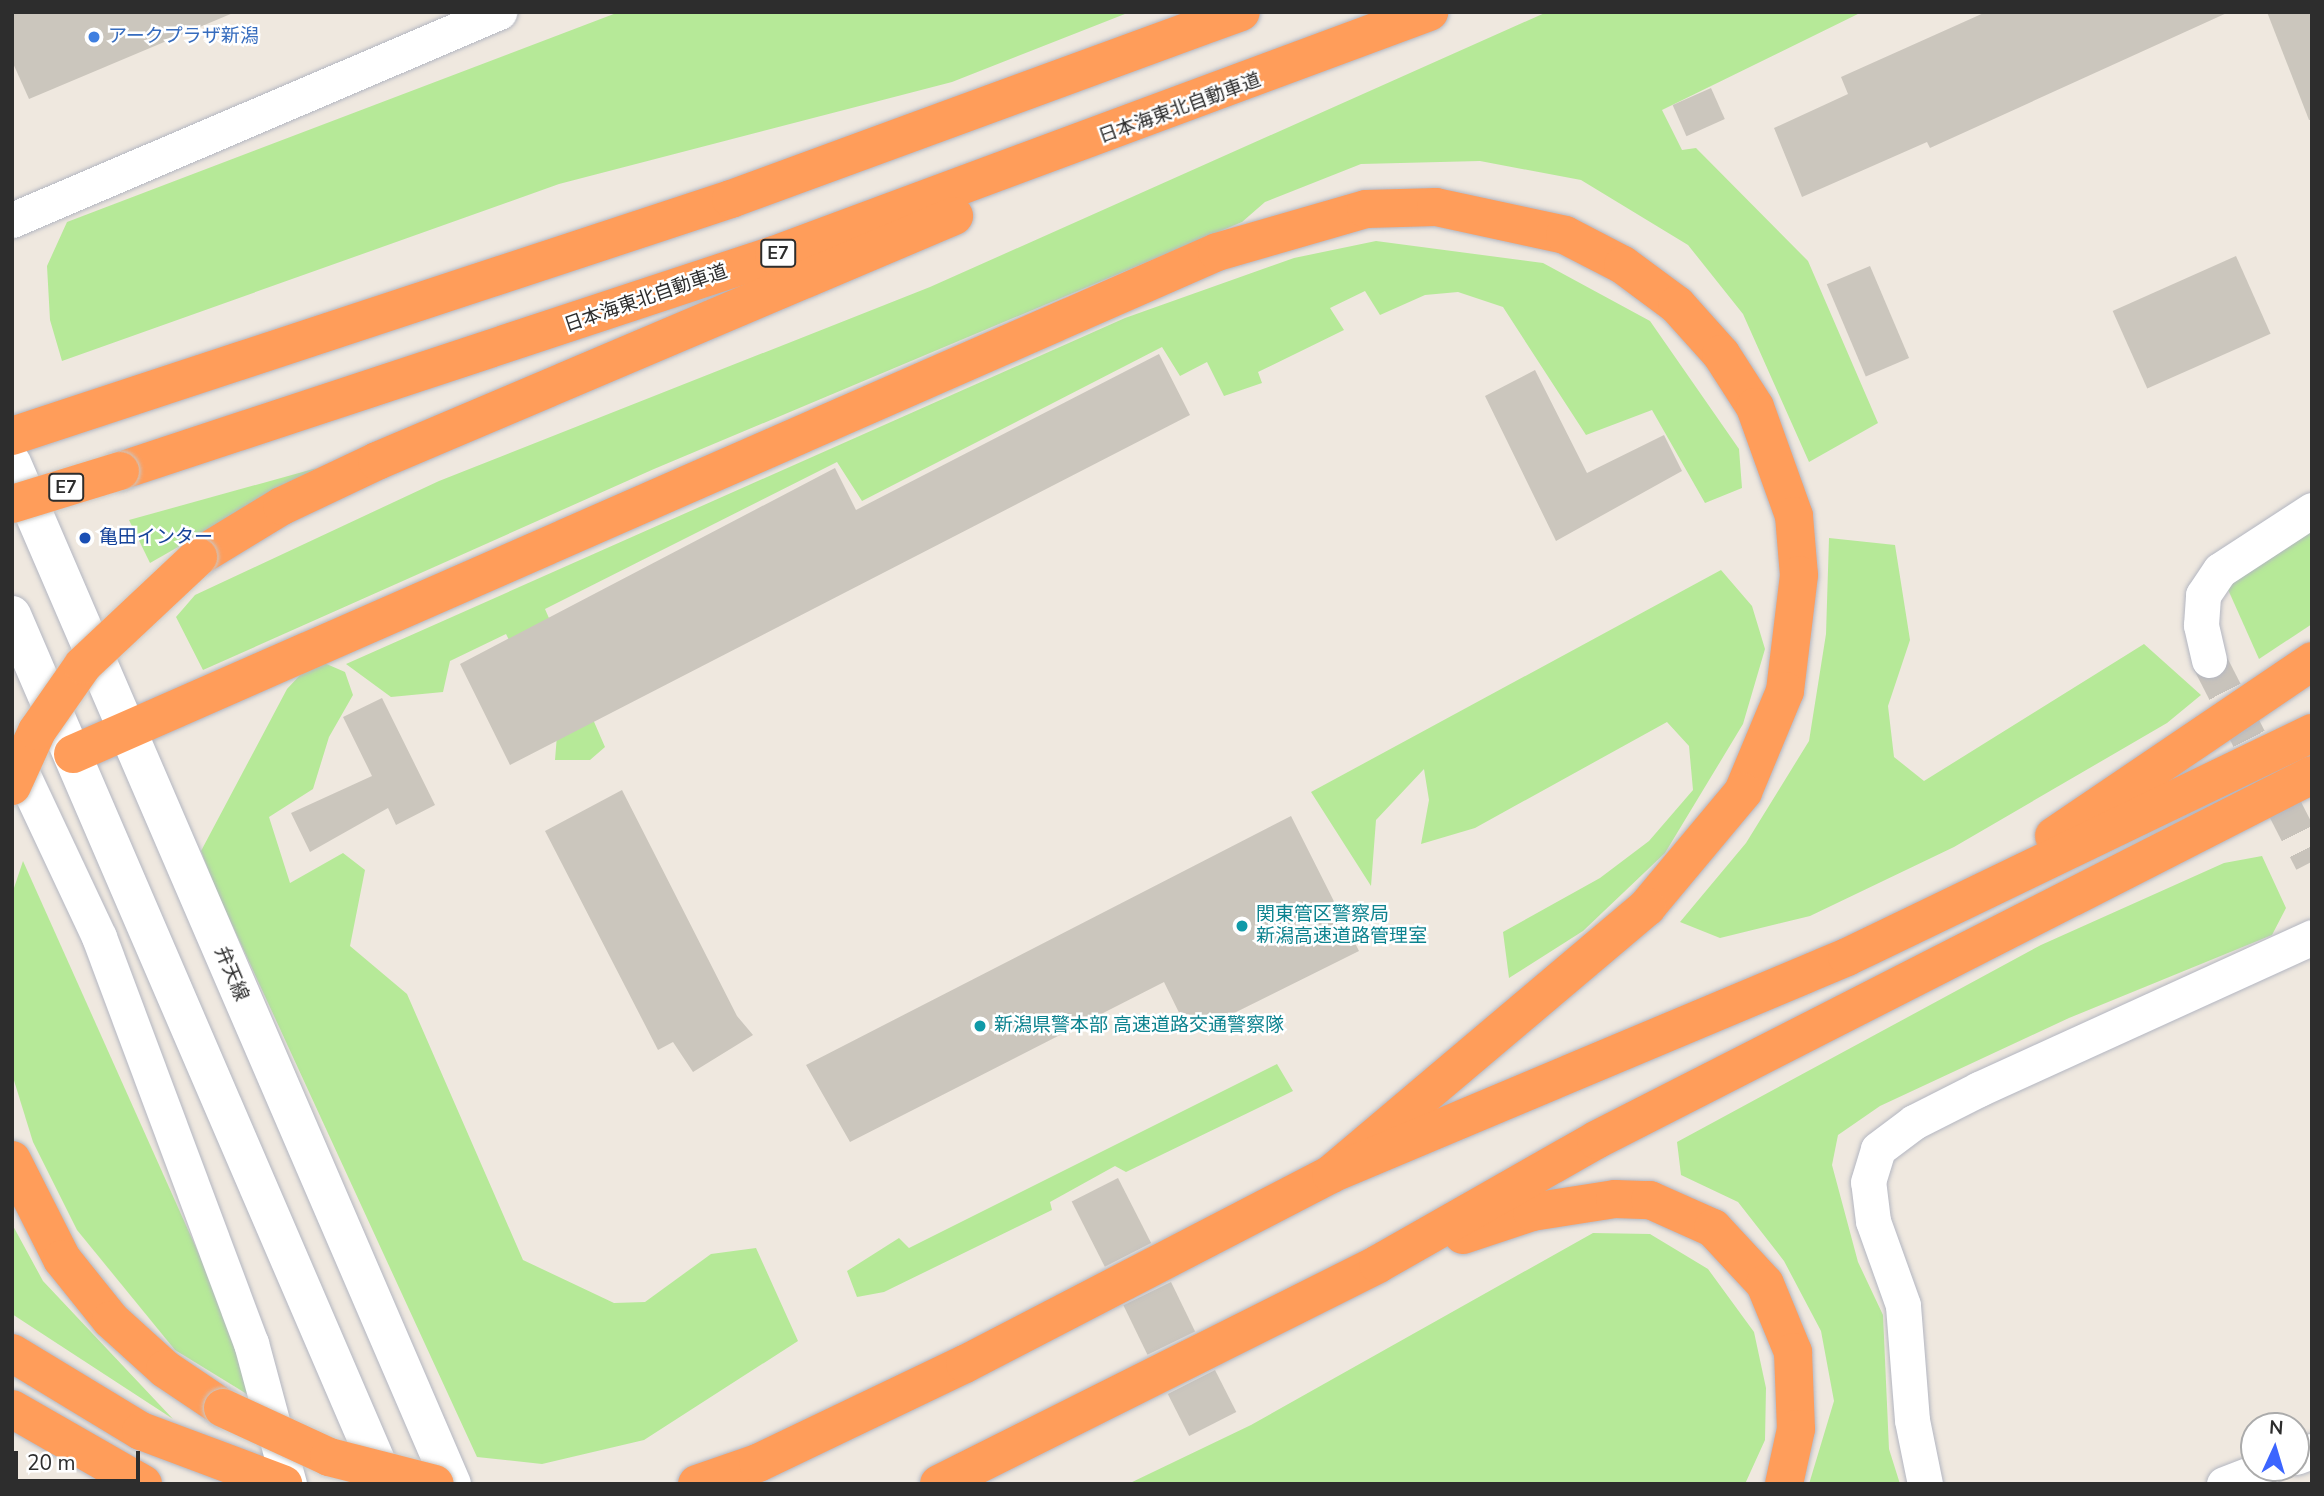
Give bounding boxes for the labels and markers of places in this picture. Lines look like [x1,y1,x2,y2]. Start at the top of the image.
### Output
place label: アークプラザ新潟 [108,26,259,48]
marker: アークプラザ新潟 [86,29,102,45]
place label: 亀田インター [99,527,213,549]
marker: 亀田インター [77,530,93,546]
place label: 関東管区警察局 新潟高速道路管理室 [1256,904,1427,948]
marker: 関東管区警察局 新潟高速道路管理室 [1234,918,1250,934]
place label: 新潟県警本部 高速道路交通警察隊 [994,1015,1284,1037]
marker: 新潟県警本部 高速道路交通警察隊 [972,1018,988,1034]

